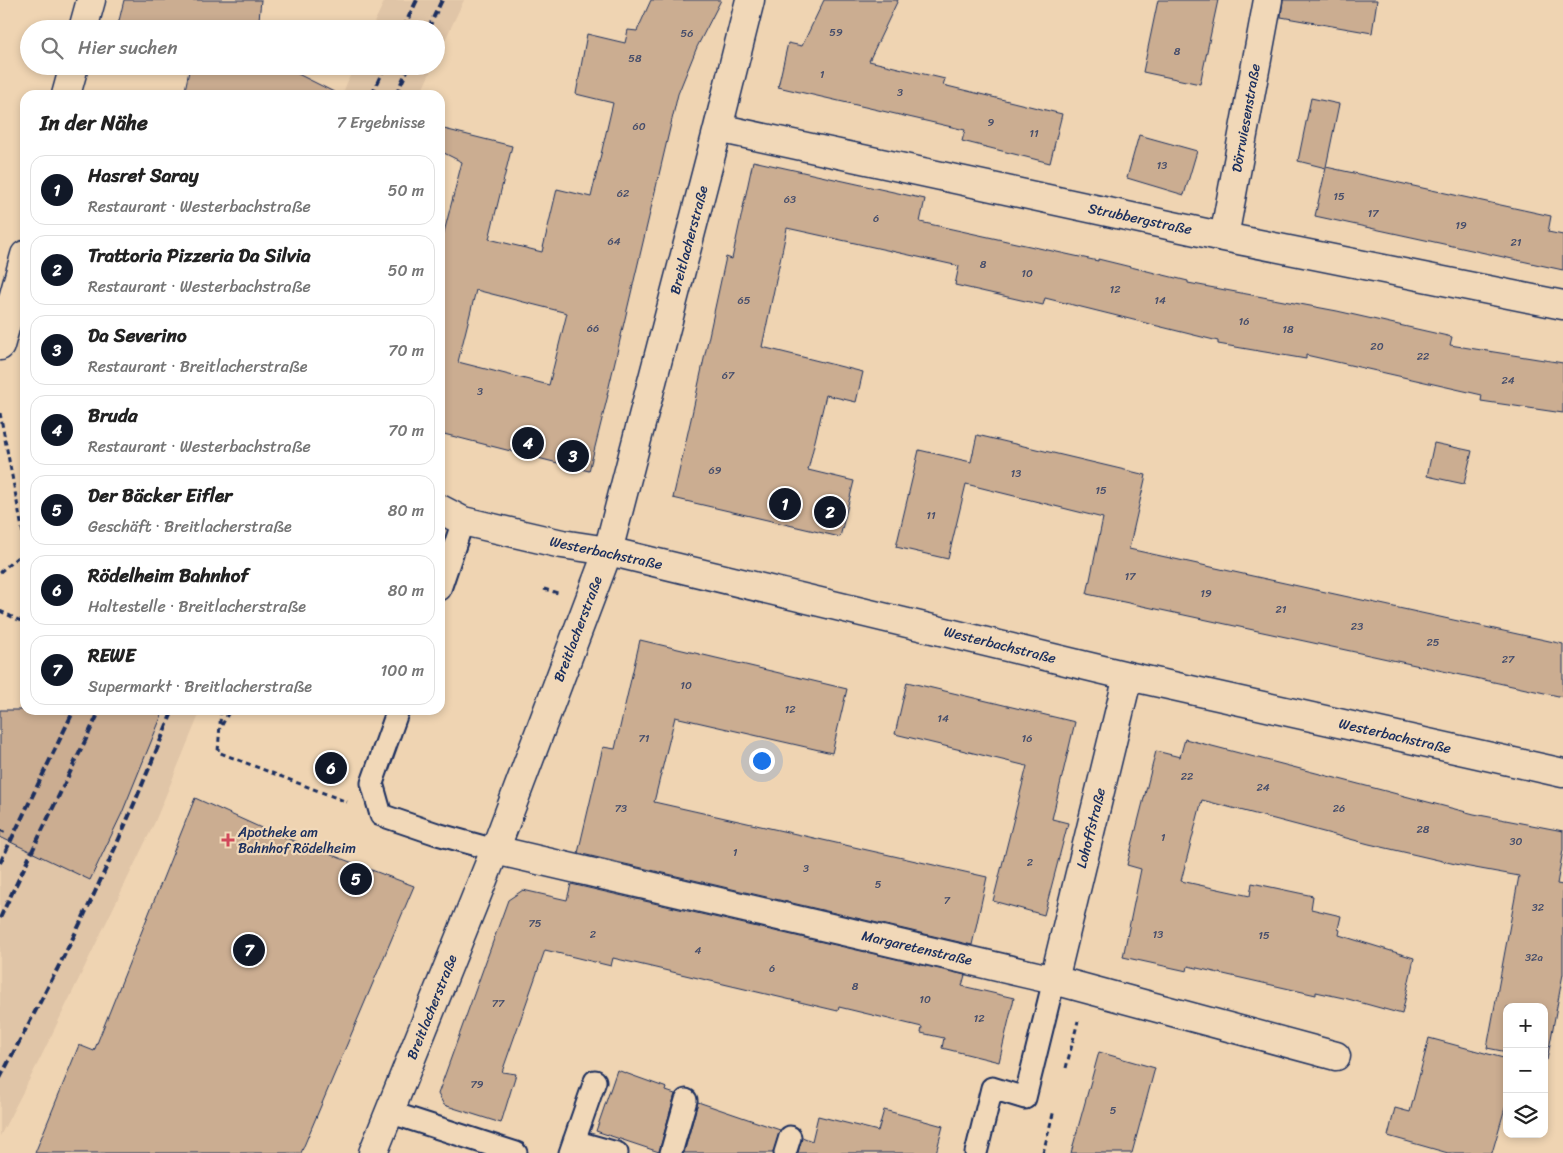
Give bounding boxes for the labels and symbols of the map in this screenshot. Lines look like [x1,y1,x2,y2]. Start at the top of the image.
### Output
house number: 59 [829,23,843,42]
house number: 56 [681,24,693,43]
house number: 8 [1174,42,1181,61]
house number: 58 [628,49,642,68]
street label: Dörrwiesenstraße [1224,62,1268,174]
house number: 1 [820,65,825,84]
house number: 3 [897,83,903,102]
house number: 9 [988,113,995,132]
house number: 60 [632,117,646,136]
house number: 11 [1029,124,1039,143]
house number: 13 [1157,156,1167,175]
street label: Breitlacherstraße [662,183,716,297]
house number: 62 [617,184,630,203]
house number: 15 [1333,187,1345,206]
house number: 63 [784,190,796,209]
street label: Strubbergstraße [1086,196,1194,242]
house number: 17 [1368,204,1379,223]
house number: 6 [873,209,879,228]
house number: 19 [1455,216,1467,235]
house number: 64 [607,232,621,251]
house number: 21 [1510,233,1522,252]
house number: 8 [980,255,987,274]
house number: 10 [1021,264,1033,283]
house number: 12 [1109,280,1121,299]
house number: 65 [738,291,751,310]
house number: 14 [1154,291,1166,310]
house number: 16 [1239,312,1249,331]
house number: 66 [587,319,599,338]
house number: 18 [1282,320,1294,339]
house number: 20 [1370,337,1384,356]
house number: 22 [1417,347,1430,366]
house number: 67 [722,366,735,385]
house number: 24 [1501,371,1515,390]
house number: 3 [477,382,483,401]
pin: 4 [512,424,544,462]
pin: 3 [557,437,589,475]
house number: 69 [708,461,722,480]
house number: 13 [1011,464,1021,483]
house number: 15 [1095,481,1107,500]
pin: 1 [769,485,801,523]
pin: 2 [814,493,846,531]
house number: 11 [926,506,936,525]
street label: Westerbachstraße [547,529,665,577]
house number: 17 [1125,567,1136,586]
street label: Breitlacherstraße [546,572,610,686]
house number: 19 [1200,584,1212,603]
house number: 21 [1275,600,1287,619]
house number: 23 [1351,617,1363,636]
street label: Westerbachstraße [941,619,1059,671]
house number: 25 [1426,633,1440,652]
house number: 27 [1502,650,1515,669]
house number: 10 [680,676,692,695]
house number: 12 [784,700,796,719]
house number: 14 [937,709,949,728]
street label: Westerbachstraße [1336,711,1454,761]
house number: 71 [639,729,650,748]
house number: 16 [1022,729,1032,748]
your location [749,748,775,774]
pin: 6 [315,749,347,787]
house number: 22 [1181,767,1194,786]
house number: 24 [1256,778,1270,797]
street label: Lohoffstraße [1069,785,1113,871]
house number: 73 [615,799,627,818]
house number: 26 [1333,799,1345,818]
place label: Apotheke am Bahnhof Rödelheim [237,820,356,861]
house number: 28 [1417,820,1430,839]
house number: 1 [1161,828,1166,847]
house number: 30 [1510,832,1523,851]
marker: Apotheke am Bahnhof Rödelheim [222,834,234,846]
house number: 1 [733,843,738,862]
house number: 2 [1027,853,1034,872]
house number: 3 [803,859,809,878]
pin: 5 [340,860,372,898]
house number: 5 [875,875,882,894]
house number: 7 [944,891,951,910]
house number: 32 [1532,898,1545,917]
house number: 75 [528,914,542,933]
street label: Margaretenstraße [859,923,975,973]
house number: 2 [590,925,597,944]
house number: 13 [1153,925,1163,944]
house number: 15 [1258,926,1270,945]
pin: 7 [233,931,265,969]
house number: 4 [695,941,702,960]
house number: 32a [1525,948,1543,967]
street label: Breitlacherstraße [399,950,465,1063]
house number: 6 [769,959,775,978]
house number: 8 [852,977,859,996]
house number: 10 [919,990,931,1009]
house number: 77 [492,994,505,1013]
house number: 12 [973,1009,985,1028]
house number: 79 [470,1075,484,1094]
house number: 5 [1110,1101,1117,1120]

